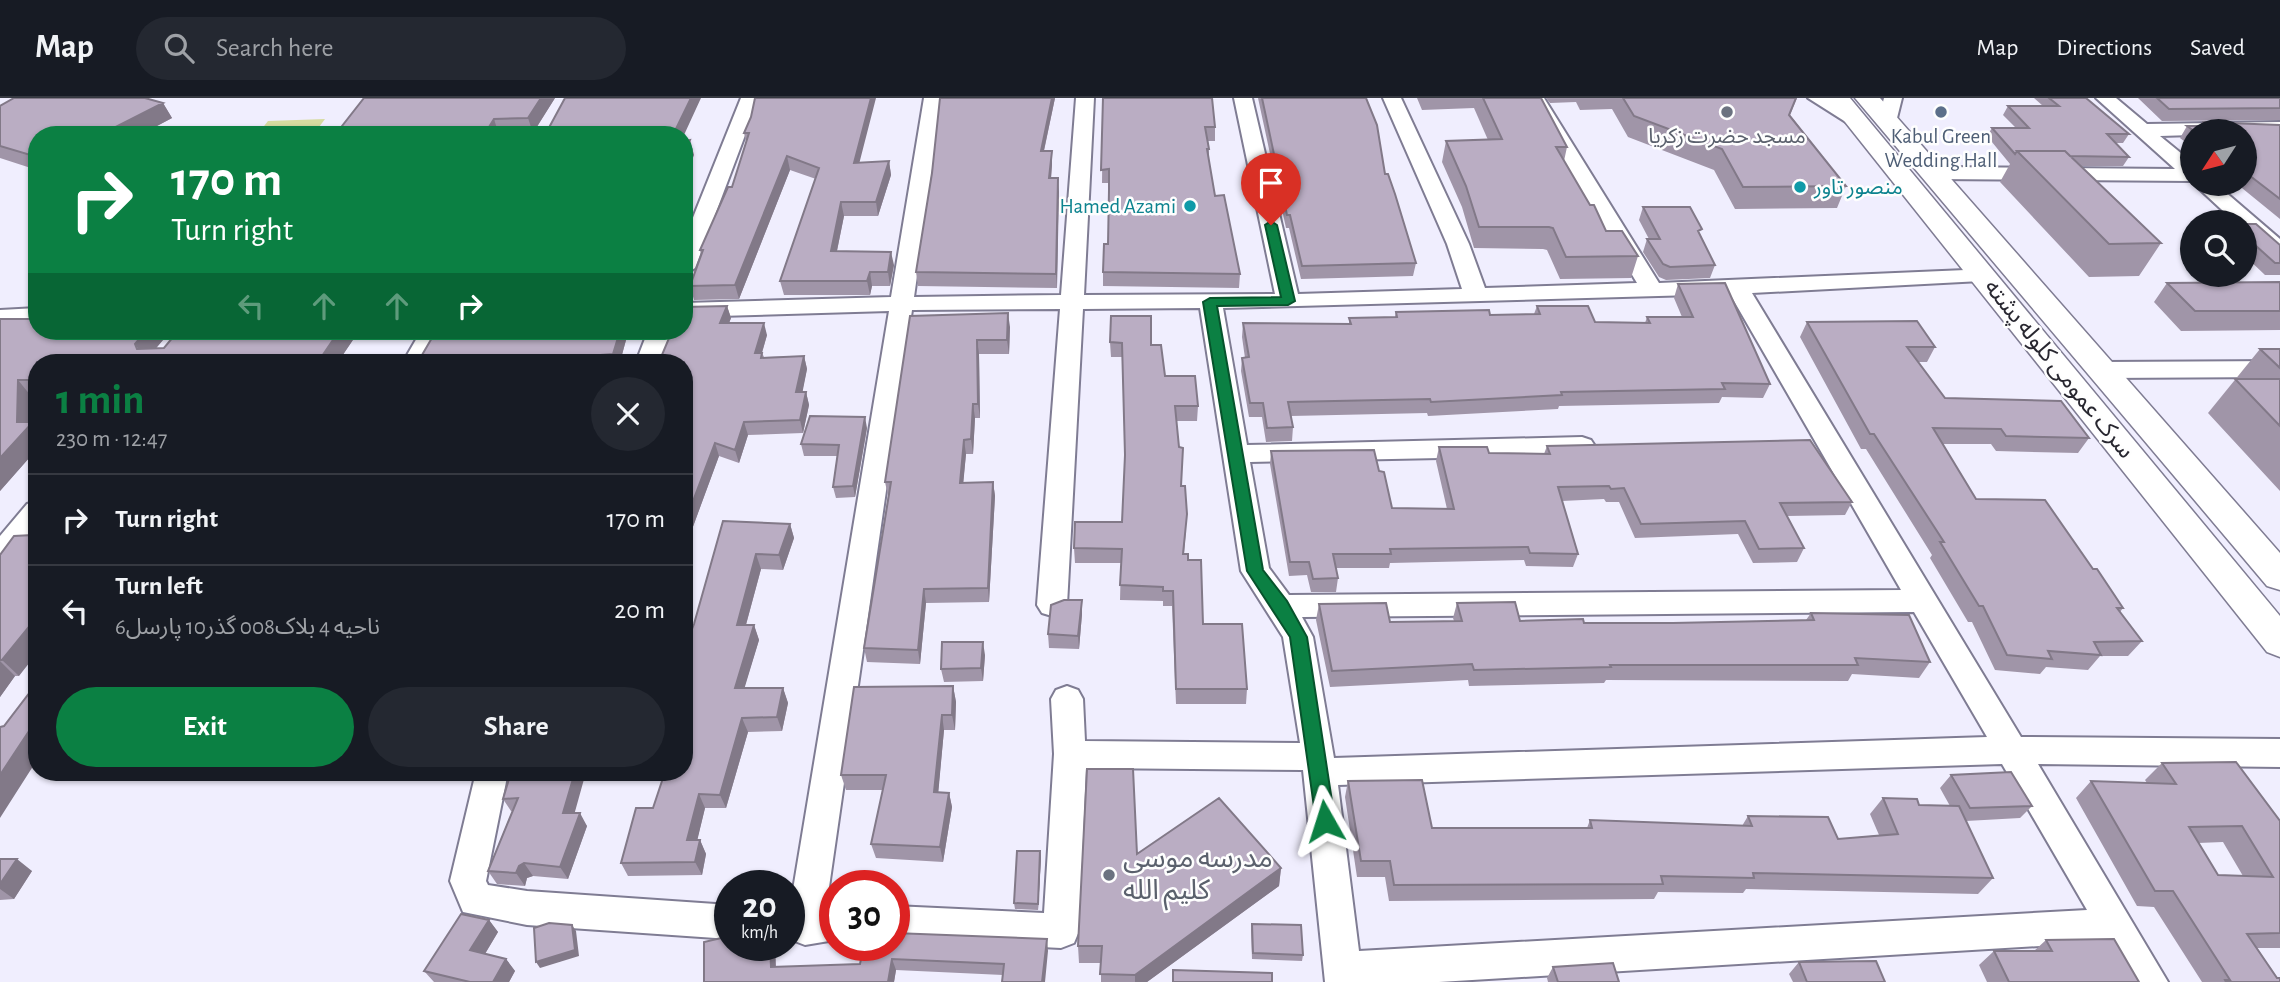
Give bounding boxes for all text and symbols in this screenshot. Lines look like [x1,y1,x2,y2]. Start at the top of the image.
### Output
search box [136,17,626,80]
icon: search [160,29,198,67]
text: Map [35,31,94,64]
text: Search here [216,35,334,61]
text: Map [1976,36,2018,60]
text: Directions [2056,36,2152,60]
text: Saved [2190,36,2245,60]
marker: مسجد حضرت زکریا [1719,104,1735,120]
marker: Kabul Green Wedding Hall [1933,104,1949,120]
north arrow [2180,119,2258,196]
map controls [2180,119,2257,287]
place label: مسجد حضرت زکریا [1648,126,1806,148]
place label: Kabul Green Wedding Hall [1885,126,1997,171]
pin [1241,153,1301,225]
icon: right [56,154,147,245]
text: 170 m [171,156,282,205]
icon: arrive [1252,164,1290,202]
place label: منصور تاور [1813,177,1903,199]
marker: منصور تاور [1792,179,1808,195]
place label: Hamed Azami [1060,196,1176,217]
marker: Hamed Azami [1182,198,1198,214]
button: search [2180,210,2257,287]
text: Turn right [171,214,293,246]
street label: سرک عمومی کلوله پشته [1978,275,2138,464]
icon: left [232,287,270,325]
icon: ahead [305,287,343,325]
icon: ahead [378,287,416,325]
icon: right [451,287,489,325]
button: close [591,377,665,451]
text: 1 min [56,379,145,421]
text: 230 m · 12:47 [56,428,167,451]
icon: right [56,501,94,539]
text: Turn right [115,506,218,532]
text: 170 m [606,506,665,532]
text: Turn left [115,573,203,599]
icon: left [56,592,94,630]
text: 20 m [614,597,665,623]
text: ناحیه 4 بلاک008 گذر10 پارسل6 [115,616,380,639]
button: Exit [56,687,354,767]
button: Share [368,687,665,767]
position arrow [1288,784,1362,858]
place label: مدرسه موسی کلیم الله [1123,845,1273,911]
marker: مدرسه موسی کلیم الله [1101,867,1117,883]
speed limit sign: 30 [819,870,910,961]
text: 20 [742,889,777,924]
text: km/h [741,924,778,942]

